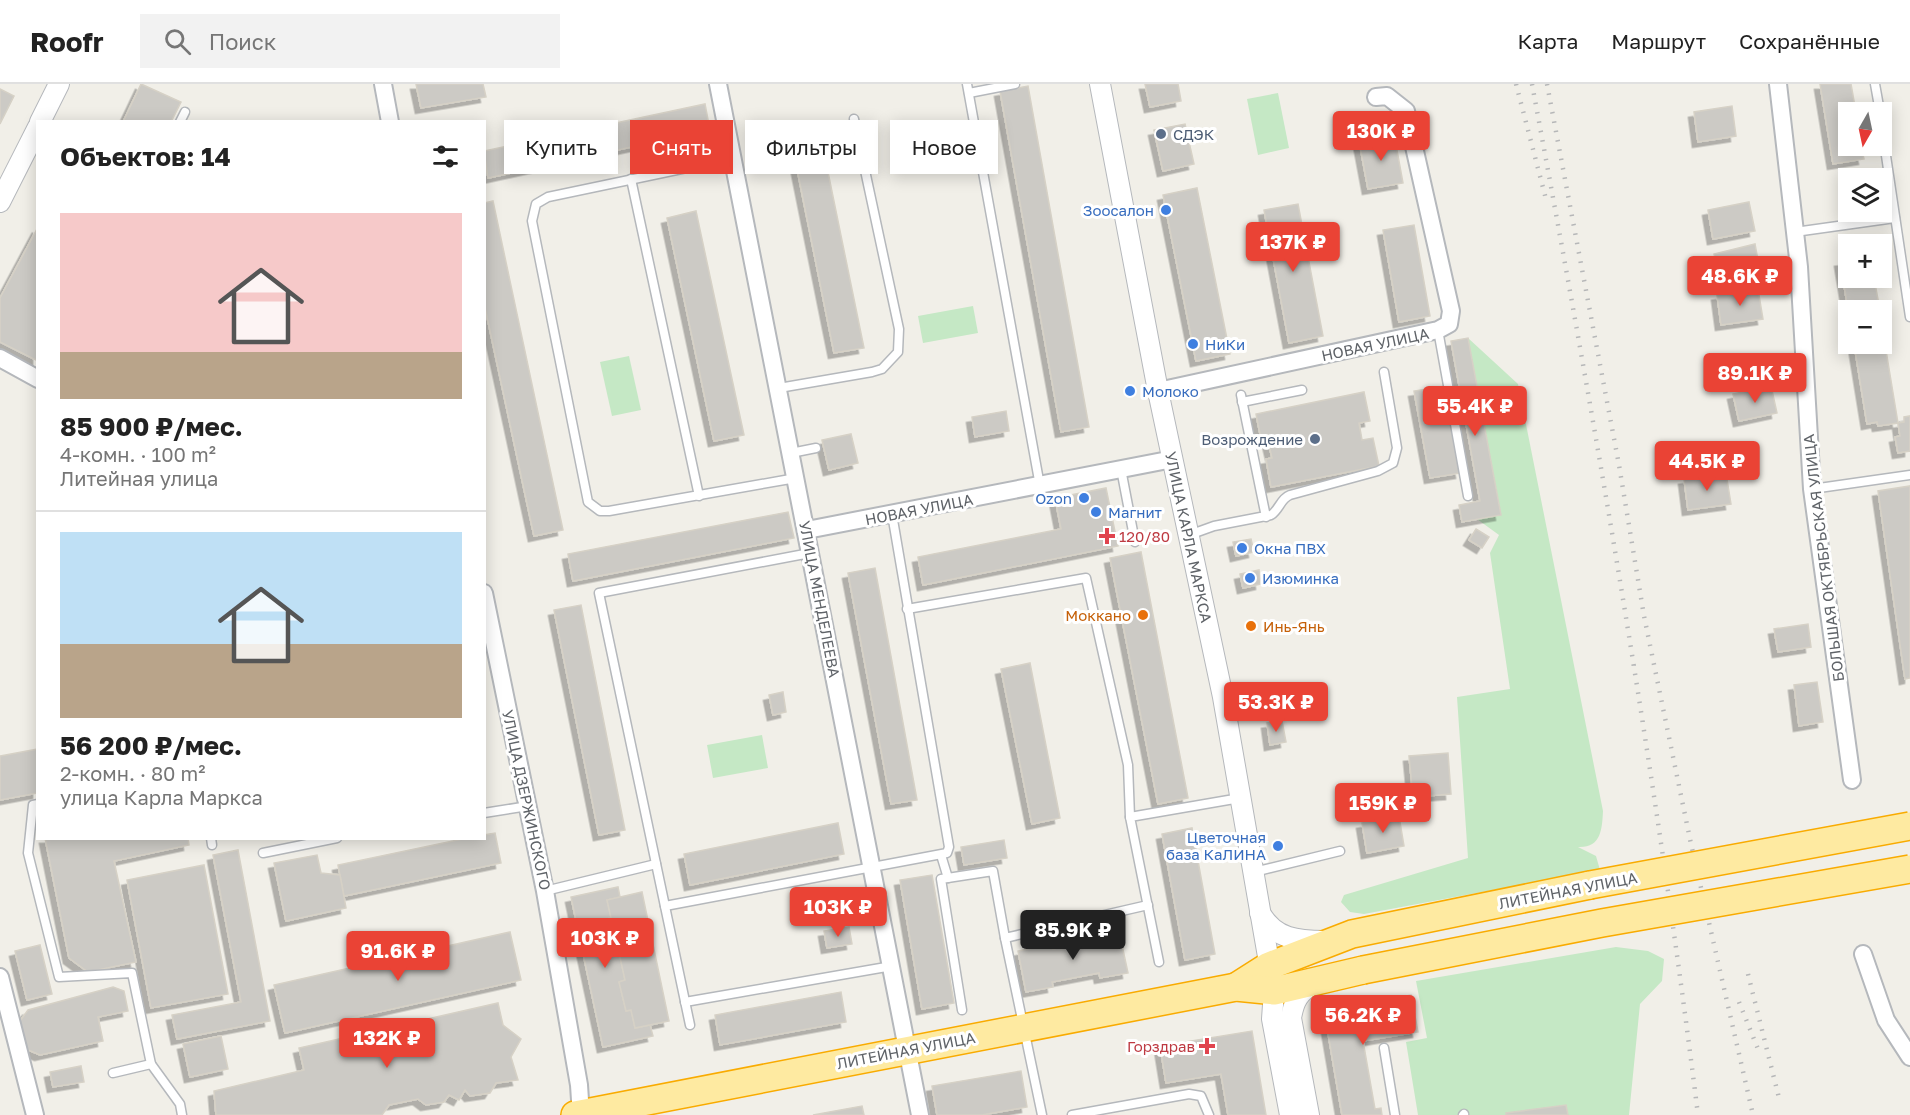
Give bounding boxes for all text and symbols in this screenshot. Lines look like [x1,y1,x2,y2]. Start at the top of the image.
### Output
search box [140,14,560,68]
text: Roofr [30,25,104,58]
icon: search [161,25,194,58]
text: Поиск [209,28,276,55]
text: Карта [1517,28,1578,54]
text: Маршрут [1611,28,1706,54]
text: Сохранённые [1739,28,1880,54]
north arrow [1838,102,1892,156]
map controls [1838,102,1892,354]
pin: 130K ₽ [1332,111,1430,162]
text: 130K ₽ [1347,118,1415,142]
chip: Купить [504,120,618,174]
chip: Снять [630,120,733,174]
chip: Фильтры [745,120,878,174]
chip: Новое [890,120,998,174]
place label: СДЭК [1173,125,1215,143]
marker: СДЭК [1154,127,1168,141]
icon: filters [429,140,462,173]
text: Объектов: 14 [60,141,231,172]
button: layers [1838,168,1892,222]
place label: Зоосалон [1083,201,1154,219]
marker: Зоосалон [1159,203,1173,217]
pin: 137K ₽ [1244,222,1342,273]
text: 137K ₽ [1260,229,1326,253]
button: + [1838,234,1892,288]
icon: home [207,252,315,360]
pin: 48.6K ₽ [1685,256,1795,307]
text: 48.6K ₽ [1701,263,1779,287]
button: − [1838,300,1892,354]
street label: НОВАЯ УЛИЦА [1320,324,1430,364]
place label: НиКи [1205,335,1245,353]
marker: НиКи [1186,337,1200,351]
pin: 89.1K ₽ [1700,353,1810,404]
text: 89.1K ₽ [1717,360,1793,384]
place label: Молоко [1142,382,1199,400]
marker: Молоко [1123,384,1137,398]
pin: 55.4K ₽ [1420,386,1530,437]
text: 55.4K ₽ [1437,393,1513,417]
text: 85 900 ₽/мес. [60,411,243,442]
place label: Возрождение [1201,430,1303,448]
marker: Возрождение [1308,432,1322,446]
street label: БОЛЬШАЯ ОКТЯБРЬСКАЯ УЛИЦА [1799,433,1847,683]
pin: 44.5K ₽ [1652,441,1762,492]
text: 4-комн. · 100 m² [60,442,216,466]
text: 44.5K ₽ [1669,448,1745,472]
street label: УЛИЦА КАРЛА МАРКСА [1162,450,1216,624]
text: Литейная улица [60,466,218,490]
place label: Ozon [1035,489,1072,507]
street label: НОВАЯ УЛИЦА [864,490,974,528]
marker: Ozon [1077,491,1091,505]
place label: Магнит [1108,503,1163,521]
marker: Магнит [1089,505,1103,519]
street label: УЛИЦА МЕНДЕЛЕЕВА [796,519,844,679]
place label: 120/80 [1119,527,1170,545]
marker: 120/80 [1100,529,1114,543]
place label: Окна ПВХ [1254,539,1326,557]
marker: Окна ПВХ [1235,541,1249,555]
place label: Изюминка [1262,569,1339,587]
icon: home [207,571,315,679]
marker: Изюминка [1243,571,1257,585]
place label: Моккано [1065,606,1131,624]
marker: Моккано [1136,608,1150,622]
place label: Инь-Янь [1263,617,1325,635]
marker: Инь-Янь [1244,619,1258,633]
pin: 53.3K ₽ [1221,682,1331,733]
text: 53.3K ₽ [1238,689,1314,713]
street label: УЛИЦА ДЗЕРЖИНСКОГО [499,708,555,892]
text: 56 200 ₽/мес. [60,730,242,761]
text: 2-комн. · 80 m² [60,761,205,785]
pin: 159K ₽ [1334,783,1432,834]
text: улица Карла Маркса [60,785,263,809]
text: 159K ₽ [1349,790,1417,814]
place label: Цветочная база КаЛИНА [1166,828,1266,863]
marker: Цветочная база КаЛИНА [1271,839,1285,853]
street label: ЛИТЕЙНАЯ УЛИЦА [1497,868,1639,912]
pin: 103K ₽ [789,887,887,938]
text: 103K ₽ [804,894,872,918]
pin: 85.9K ₽ [1018,910,1128,961]
text: 85.9K ₽ [1034,917,1112,941]
pin: 103K ₽ [556,918,654,969]
text: 103K ₽ [571,925,639,949]
pin: 91.6K ₽ [343,931,453,982]
text: 91.6K ₽ [360,938,436,962]
pin: 56.2K ₽ [1308,995,1418,1046]
text: 56.2K ₽ [1325,1002,1401,1026]
pin: 132K ₽ [338,1018,436,1069]
text: 132K ₽ [353,1025,421,1049]
street label: ЛИТЕЙНАЯ УЛИЦА [835,1028,977,1072]
place label: Горздрав [1127,1037,1195,1055]
marker: Горздрав [1200,1039,1214,1053]

